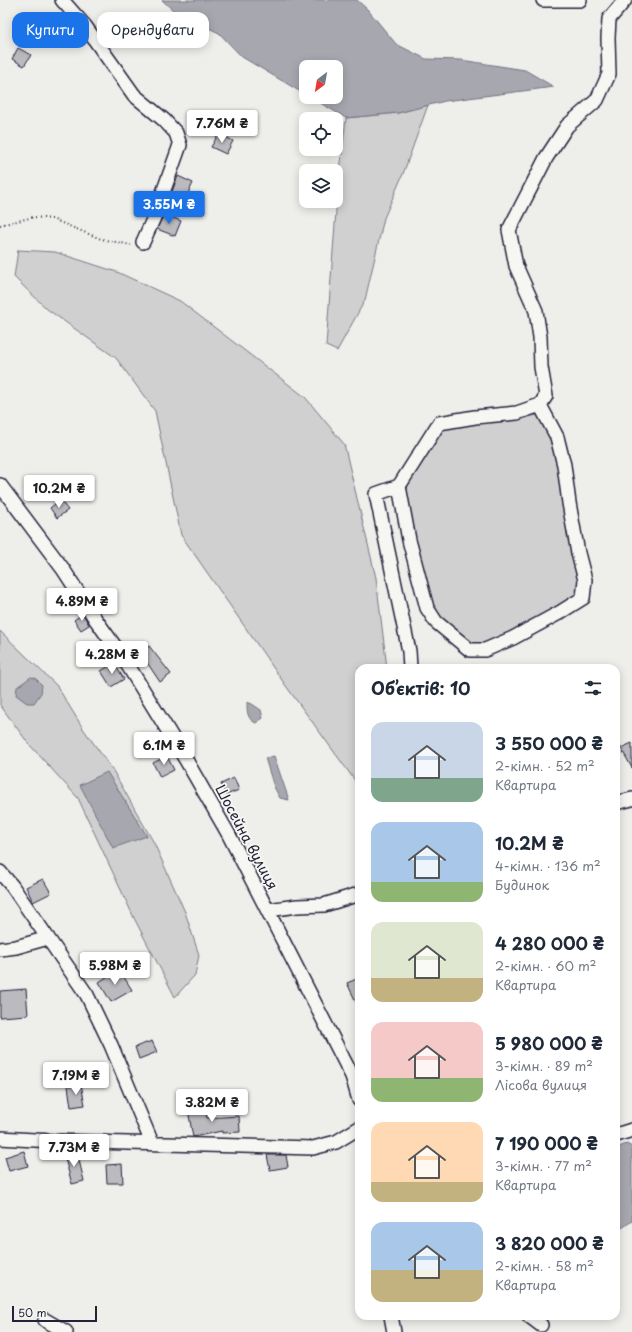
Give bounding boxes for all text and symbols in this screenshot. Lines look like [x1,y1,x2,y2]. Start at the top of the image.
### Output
chip: Купити [12,12,89,48]
chip: Орендувати [97,12,209,48]
north arrow [299,60,343,104]
map controls [299,60,343,208]
pin: 7.76M ₴ [185,110,259,144]
button: locate [299,112,343,156]
text: 7.76M ₴ [196,113,248,132]
button: layers [299,164,343,208]
pin: 3.55M ₴ [132,191,206,225]
text: 3.55M ₴ [143,194,195,213]
pin: 10.2M ₴ [22,475,96,509]
text: 10.2M ₴ [33,478,85,497]
pin: 4.89M ₴ [45,588,119,622]
text: 4.89M ₴ [55,591,109,610]
pin: 4.28M ₴ [75,641,149,675]
text: 4.28M ₴ [85,644,139,663]
text: Об’єктів: 10 [371,675,471,701]
icon: filters [582,677,604,699]
text: 3 550 000 ₴ [495,730,603,756]
pin: 6.1M ₴ [131,732,197,766]
text: 6.1M ₴ [143,735,185,754]
icon: home [403,738,451,786]
text: 2-кімн. · 52 m² [495,756,595,775]
text: Квартира [495,775,556,794]
street label: Шосейна вулиця [210,781,284,893]
text: 10.2M ₴ [495,830,564,856]
icon: home [403,838,451,886]
text: 4-кімн. · 136 m² [495,856,601,875]
text: Будинок [495,875,549,894]
text: 4 280 000 ₴ [495,930,604,956]
icon: home [403,938,451,986]
pin: 5.98M ₴ [78,952,152,986]
text: 5.98M ₴ [89,955,141,974]
text: 2-кімн. · 60 m² [495,956,596,975]
text: Квартира [495,975,556,994]
text: 5 980 000 ₴ [495,1030,603,1056]
icon: home [403,1038,451,1086]
text: 3-кімн. · 89 m² [495,1056,593,1075]
pin: 7.19M ₴ [39,1062,113,1096]
text: 7.19M ₴ [52,1065,100,1084]
text: Лісова вулиця [495,1075,587,1094]
pin: 3.82M ₴ [175,1089,249,1123]
text: 3.82M ₴ [185,1092,239,1111]
text: 7 190 000 ₴ [495,1130,598,1156]
pin: 7.73M ₴ [37,1134,111,1168]
text: 7.73M ₴ [48,1137,100,1156]
icon: home [403,1138,451,1186]
text: 3-кімн. · 77 m² [495,1156,592,1175]
text: Квартира [495,1175,556,1194]
text: 3 820 000 ₴ [495,1230,604,1256]
icon: home [403,1238,451,1286]
text: 2-кімн. · 58 m² [495,1256,594,1275]
text: Квартира [495,1275,556,1294]
scale bar [12,1304,97,1323]
text: 50 m [18,1304,47,1321]

